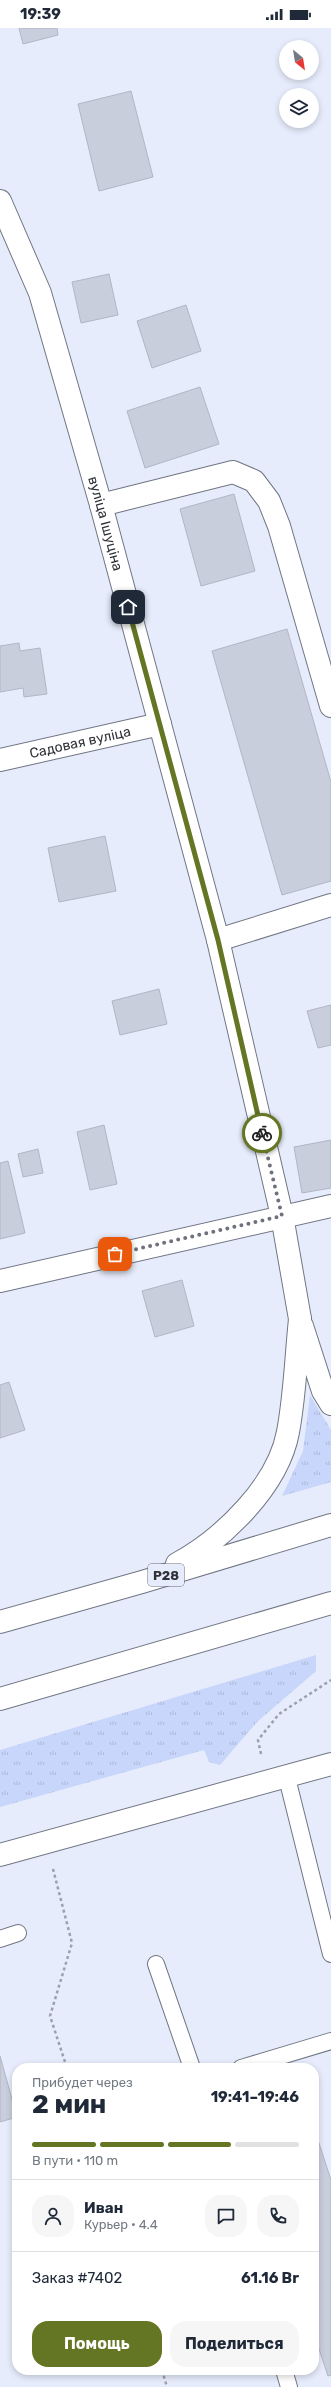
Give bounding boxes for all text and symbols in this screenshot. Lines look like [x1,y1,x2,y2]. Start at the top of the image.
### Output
text: 19:39 [20,5,61,23]
north arrow [279,40,319,80]
map controls [279,40,319,128]
button: layers [279,88,319,128]
street label: вуліца Ішуціна [85,474,127,573]
pin [111,590,145,624]
icon: home [117,596,139,618]
street label: Садовая вуліца [28,722,132,762]
courier [242,1113,282,1153]
icon: bike [251,1122,273,1144]
pin [98,1237,132,1271]
icon: bag [104,1243,126,1265]
road number: Р28 [148,1564,184,1586]
text: Прибудет через [32,2075,133,2090]
text: 19:41–19:46 [211,2088,299,2106]
text: 2 мин [32,2089,106,2120]
text: В пути · 110 m [32,2153,118,2168]
button: person [32,2195,74,2237]
button: chat [205,2195,247,2237]
button: phone [257,2195,299,2237]
text: Иван [84,2199,123,2217]
text: Курьер · 4.4 [84,2217,158,2232]
text: Заказ #7402 [32,2269,122,2287]
text: 61.16 Br [241,2269,299,2287]
button: Помощь [32,2321,162,2367]
button: Поделиться [170,2321,299,2367]

